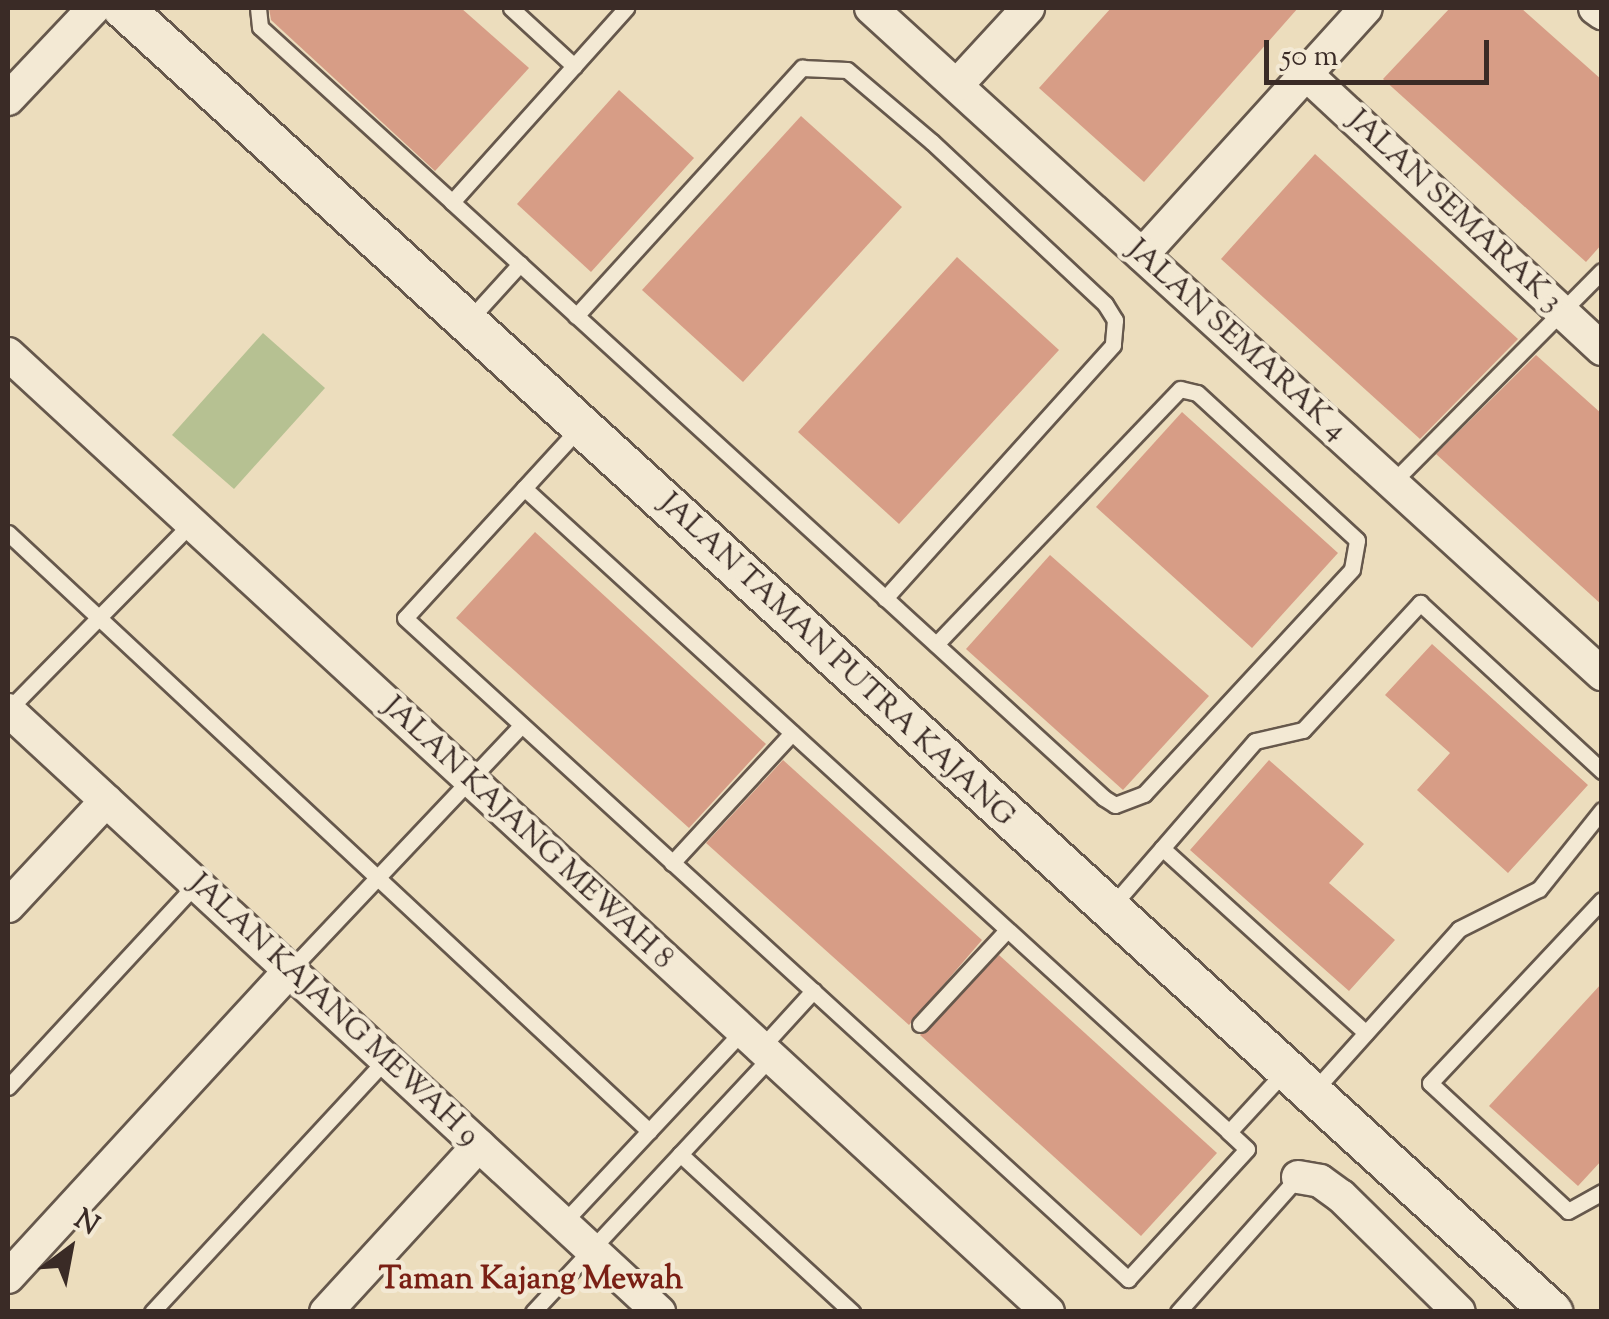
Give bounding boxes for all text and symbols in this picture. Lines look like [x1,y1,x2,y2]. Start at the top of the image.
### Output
scale bar [1269,20,1494,82]
text: 50 m [1281,36,1338,79]
street label: JALAN SEMARAK 3 [1339,103,1569,321]
street label: JALAN SEMARAK 4 [1119,233,1353,449]
street label: JALAN TAMAN PUTRA KAJANG [651,487,1021,835]
street label: JALAN KAJANG MEWAH 8 [374,690,680,978]
street label: JALAN KAJANG MEWAH 9 [181,867,485,1155]
north arrow [20,1199,120,1299]
text: N [66,1201,106,1246]
district label: Taman Kajang Mewah [379,1261,683,1299]

